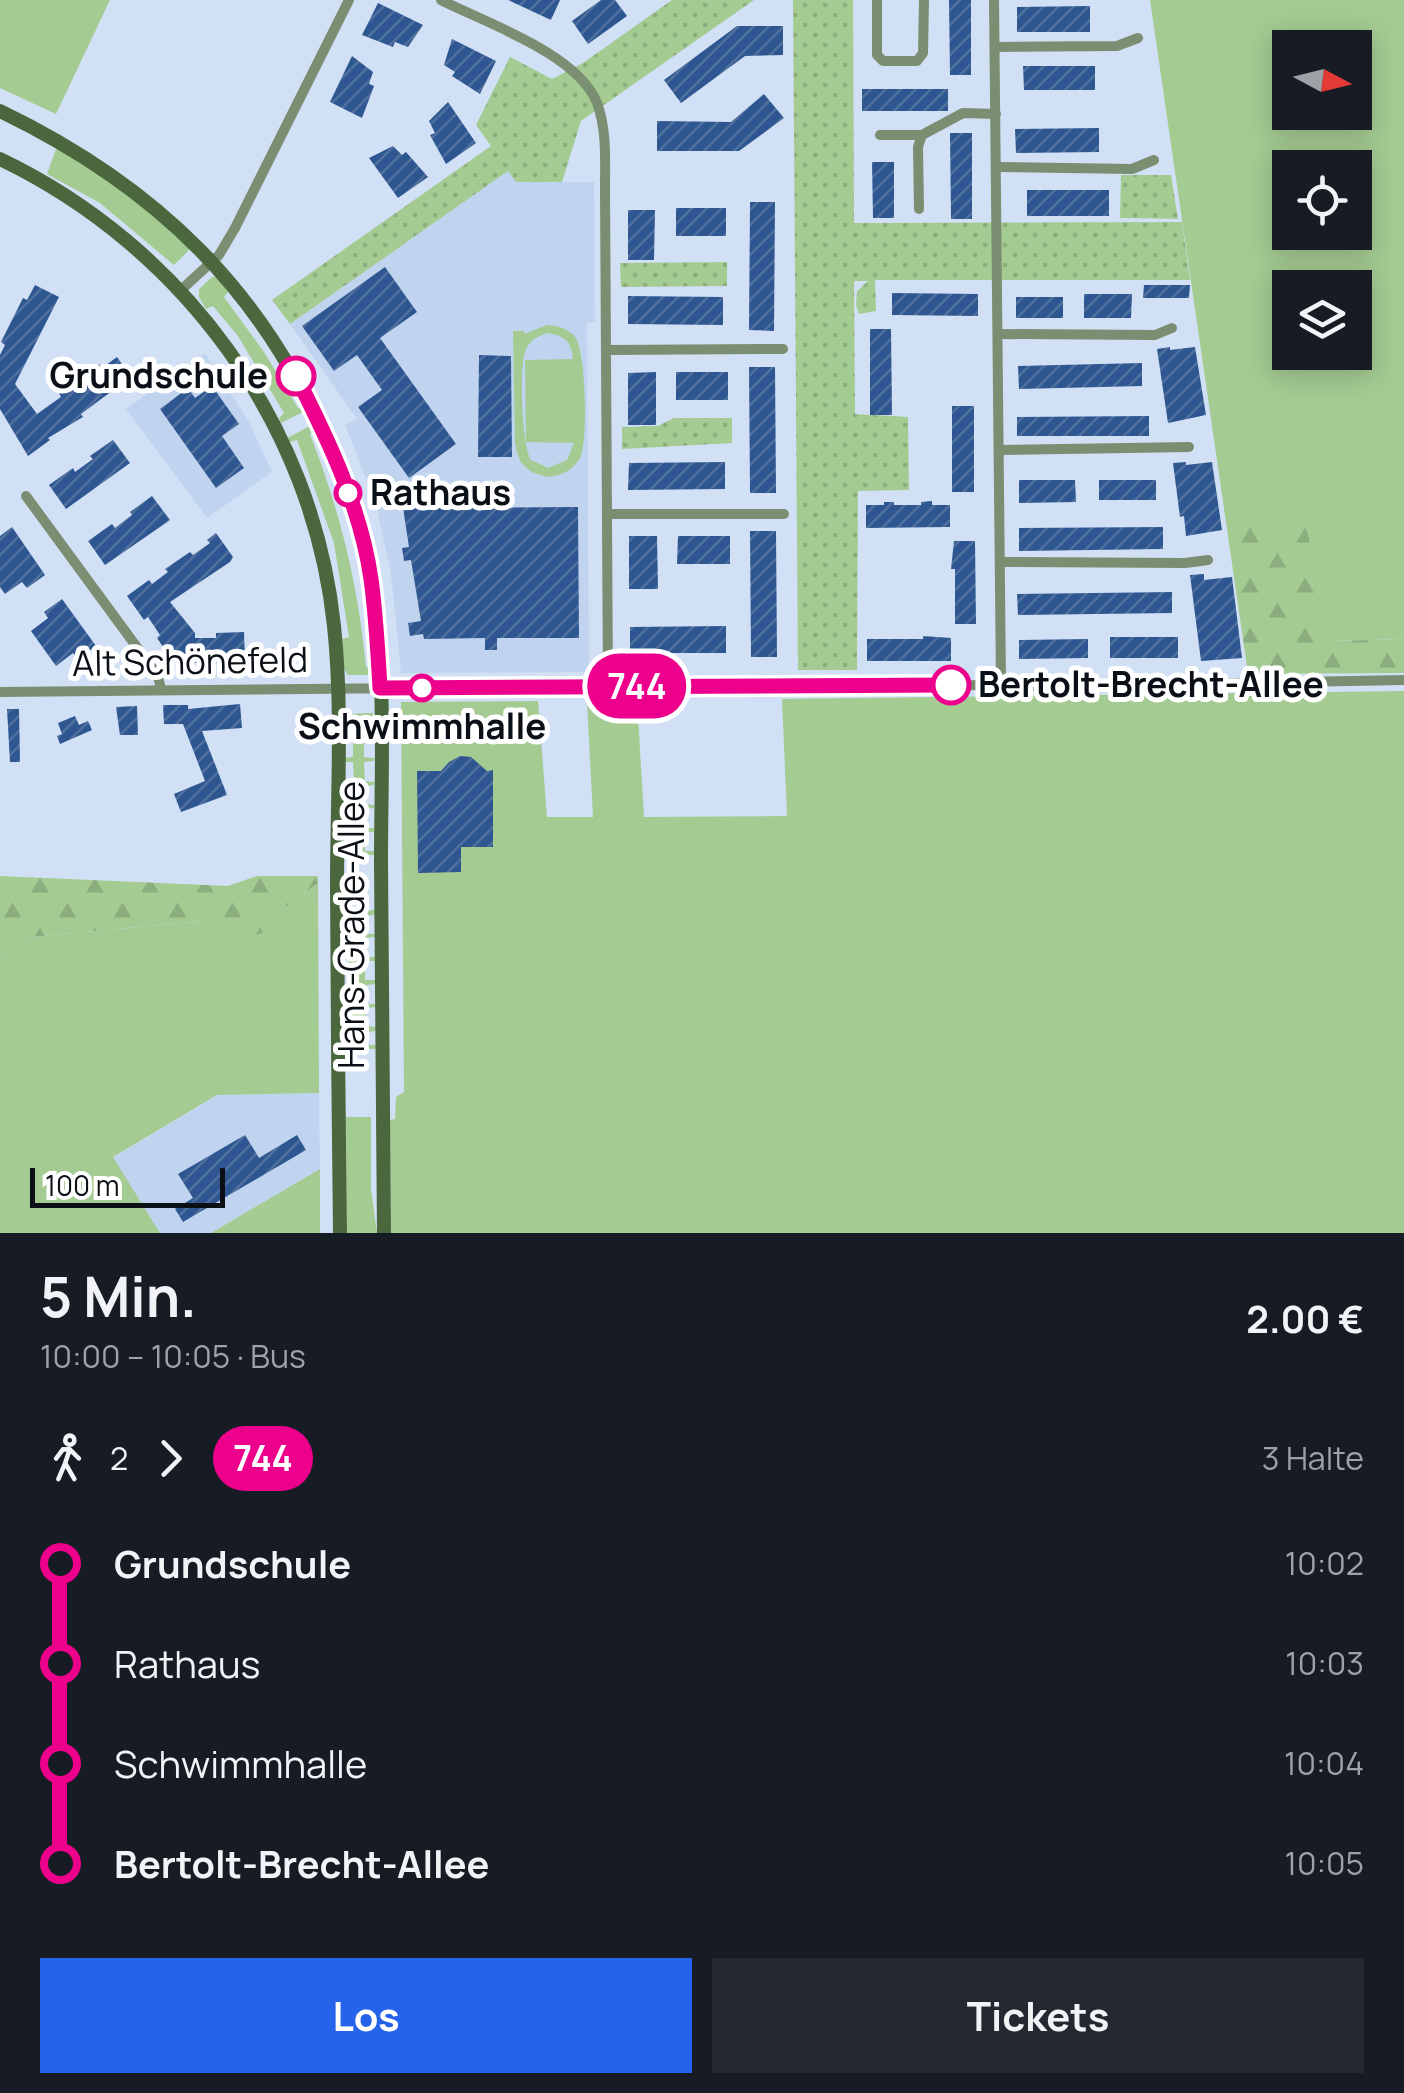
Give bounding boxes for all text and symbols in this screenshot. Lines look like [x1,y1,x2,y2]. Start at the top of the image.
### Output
north arrow [1272,30,1372,130]
map controls [1272,30,1372,370]
button: locate [1272,150,1372,250]
button: layers [1272,270,1372,370]
place label: Grundschule [50,351,268,399]
marker: Grundschule [277,357,315,395]
place label: Rathaus [370,468,511,516]
marker: Rathaus [335,480,361,506]
street label: Alt Schönefeld [72,635,308,687]
line badge: 744 [580,654,694,718]
place label: Bertolt-Brecht-Allee [978,660,1324,708]
text: 744 [607,662,667,710]
marker: Bertolt-Brecht-Allee [932,666,970,704]
marker: Schwimmhalle [409,675,435,701]
place label: Schwimmhalle [298,702,546,750]
street label: Hans-Grade-Allee [327,781,375,1069]
scale bar [30,1163,225,1208]
text: 100 m [45,1166,119,1204]
text: 5 Min. [40,1258,197,1334]
text: 2.00 € [1246,1292,1364,1344]
text: 10:00 – 10:05 · Bus [40,1334,306,1378]
icon: walk [40,1431,95,1486]
icon: forward [143,1431,198,1486]
text: 744 [233,1434,293,1482]
text: 2 [110,1436,128,1480]
text: 3 Halte [1262,1436,1364,1480]
text: Grundschule [114,1537,351,1589]
text: 10:02 [1285,1541,1364,1585]
text: Rathaus [114,1637,261,1689]
text: 10:03 [1285,1641,1364,1685]
text: Schwimmhalle [114,1737,367,1789]
text: 10:04 [1284,1741,1364,1785]
text: Bertolt-Brecht-Allee [114,1837,489,1889]
text: 10:05 [1284,1841,1364,1885]
button: Los [40,1958,692,2073]
button: Tickets [712,1958,1364,2073]

